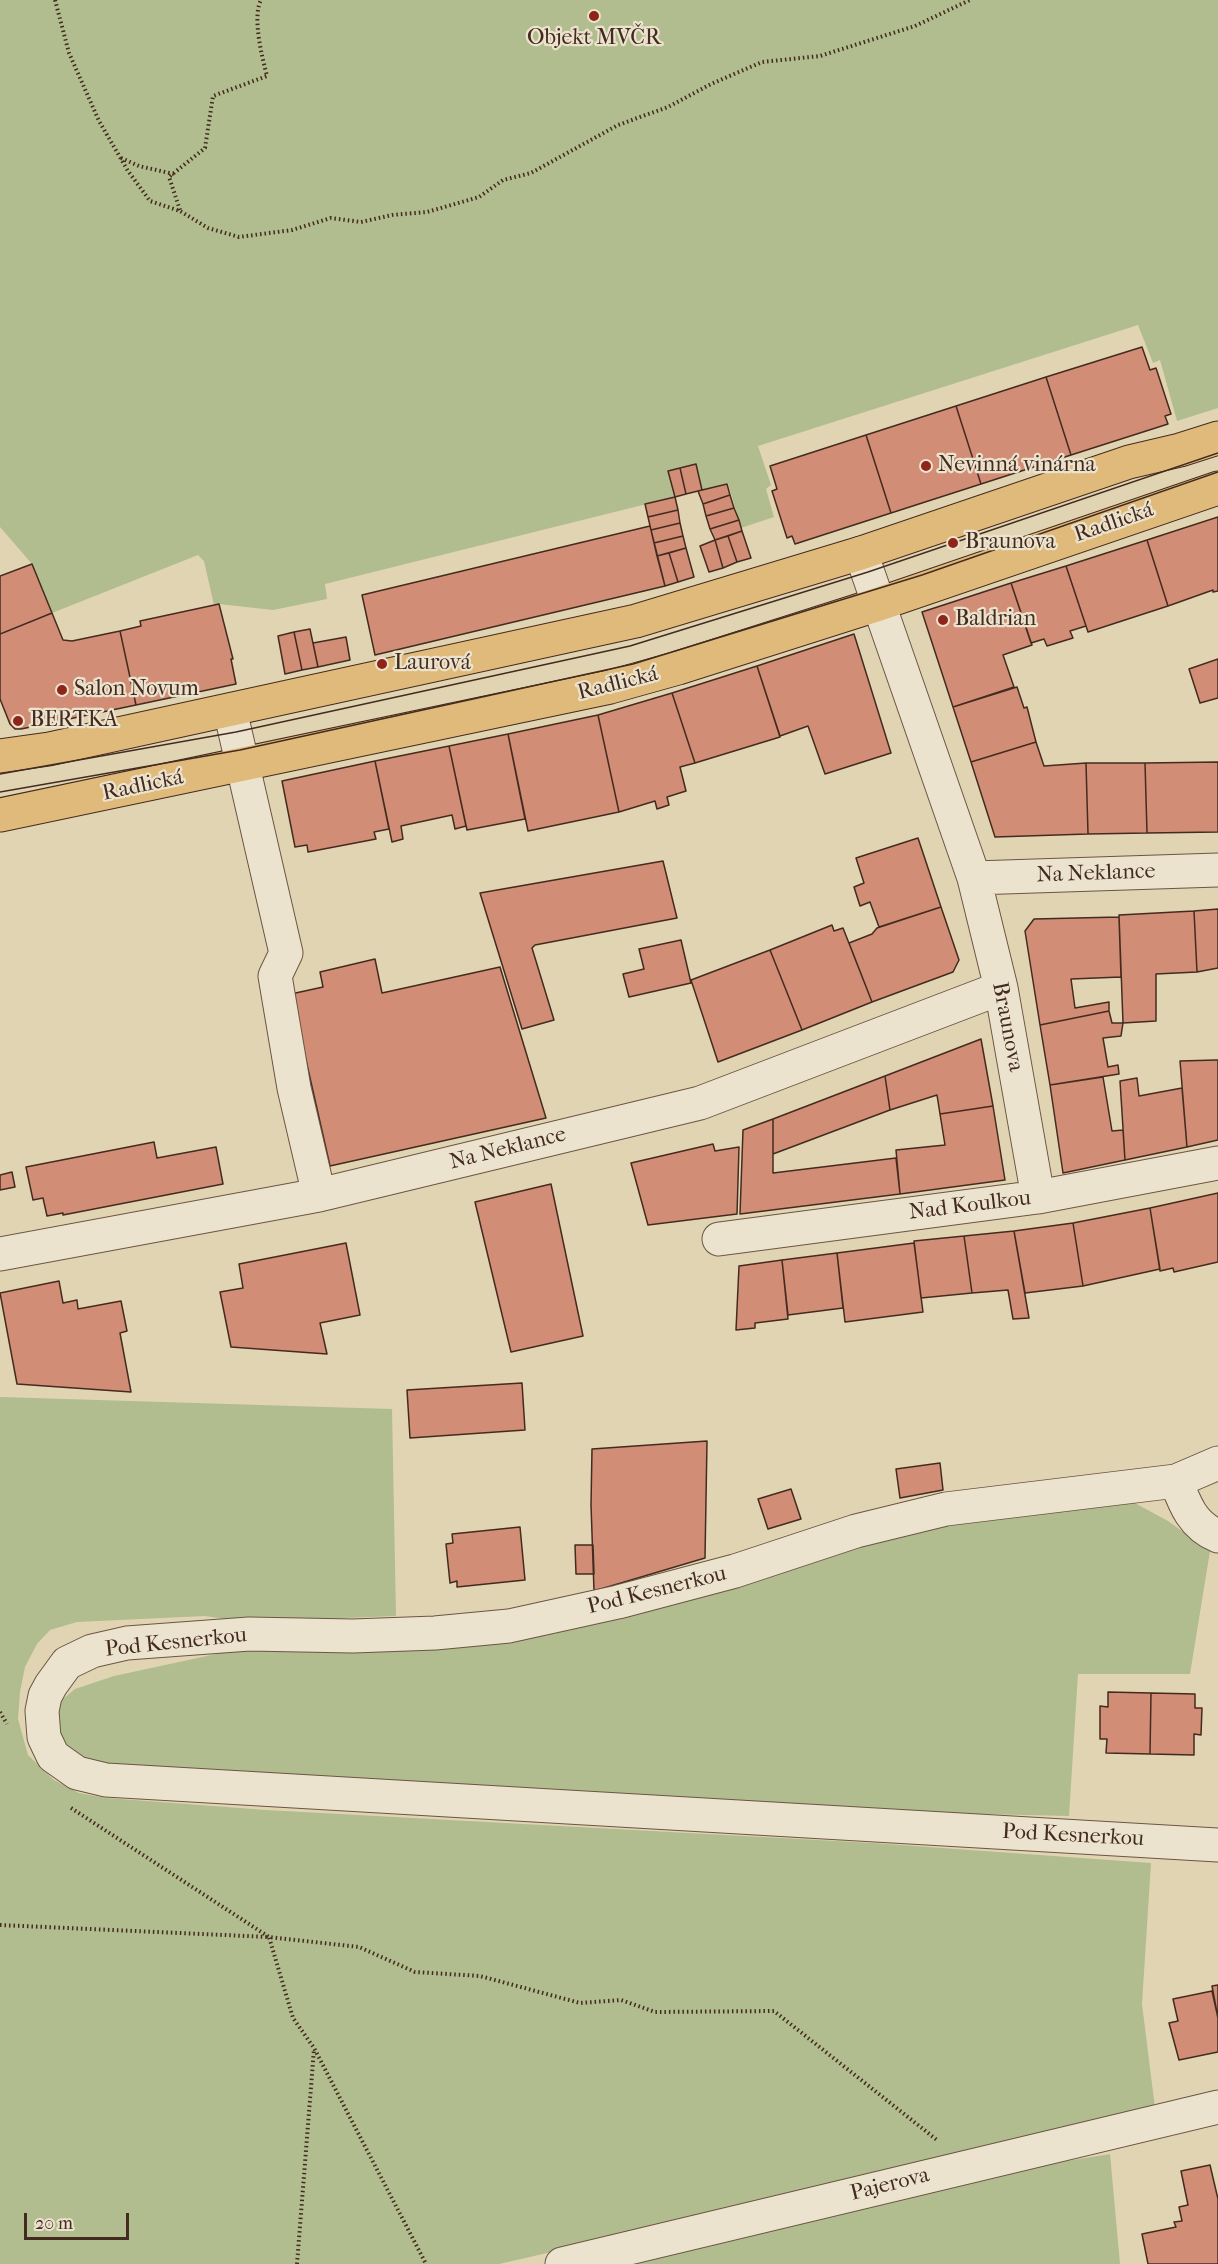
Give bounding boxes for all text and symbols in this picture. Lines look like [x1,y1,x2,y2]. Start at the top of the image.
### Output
marker: Objekt MVČR [587,9,601,23]
place label: Objekt MVČR [527,26,661,52]
place label: Nevinná vinárna [938,453,1096,479]
marker: Nevinná vinárna [919,459,933,473]
street label: Radlická [1071,497,1157,549]
place label: Braunova [965,530,1056,556]
marker: Braunova [946,536,960,550]
place label: Baldrian [955,607,1036,633]
marker: Baldrian [936,613,950,627]
place label: Laurová [394,651,471,677]
marker: Laurová [375,657,389,671]
street label: Radlická [575,661,661,707]
place label: Salon Novum [74,677,199,703]
marker: Salon Novum [55,683,69,697]
place label: BERTKA [30,708,118,734]
marker: BERTKA [11,714,25,728]
street label: Radlická [100,765,186,807]
street label: Na Neklance [1036,859,1156,889]
street label: Braunova [985,980,1029,1074]
street label: Na Neklance [447,1122,569,1176]
street label: Nad Koulkou [908,1185,1032,1227]
street label: Pod Kesnerkou [585,1561,729,1621]
street label: Pod Kesnerkou [104,1622,248,1664]
street label: Pod Kesnerkou [1001,1819,1145,1853]
street label: Pajerova [848,2162,932,2208]
scale bar [27,2201,132,2239]
text: 20 m [35,2213,73,2234]

